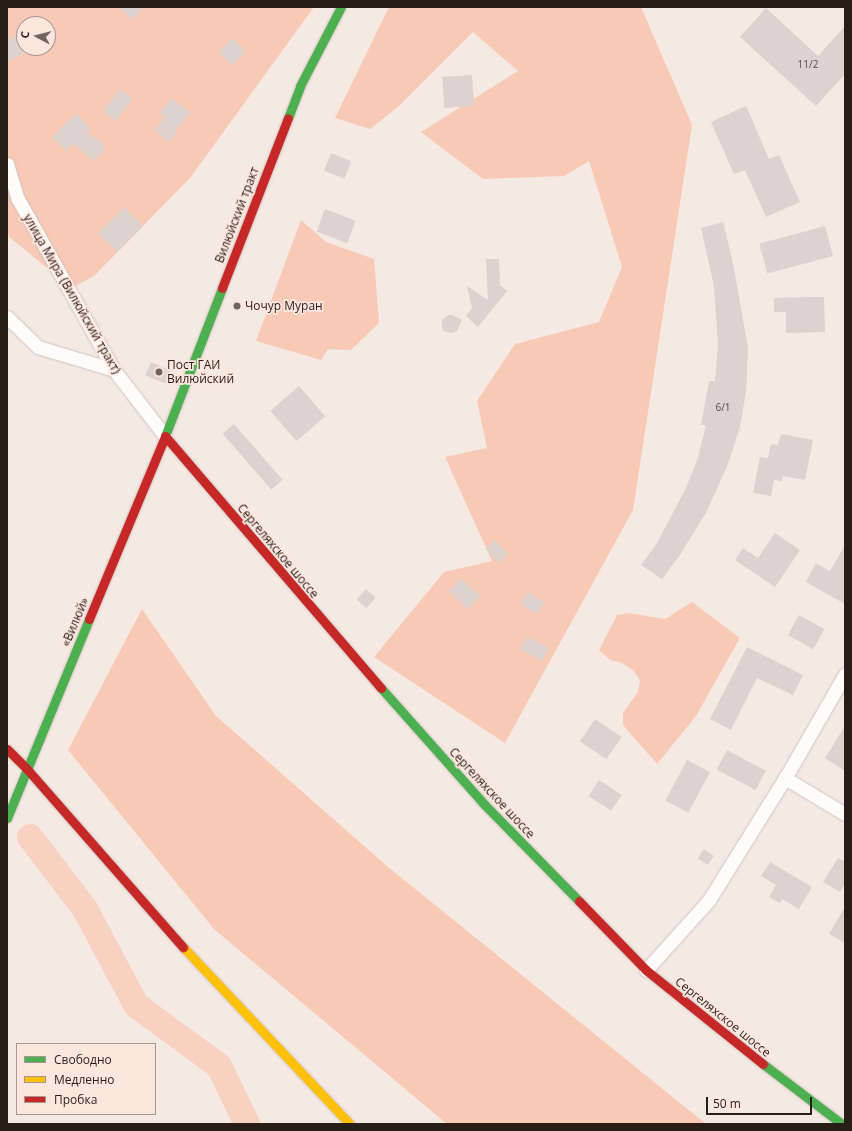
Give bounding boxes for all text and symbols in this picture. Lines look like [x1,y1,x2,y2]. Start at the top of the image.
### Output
north arrow [16,16,56,56]
text: С [17,30,32,39]
house number: 11/2 [798,59,818,71]
street label: Вилюйский тракт [212,165,262,265]
street label: улица Мира (Вилюйский тракт) [20,212,124,376]
place label: Чочур Муран [245,299,323,313]
marker: Чочур Муран [232,301,242,311]
place label: Пост ГАИ Вилюйский [167,358,234,386]
marker: Пост ГАИ Вилюйский [154,367,164,377]
house number: 6/1 [715,402,731,414]
street label: Сергеляхское шоссе [234,501,322,601]
street label: «Вилюй» [58,595,92,649]
street label: Сергеляхское шоссе [446,745,538,841]
street label: Сергеляхское шоссе [672,974,774,1060]
legend [16,1043,156,1115]
text: Свободно [54,1051,112,1068]
text: Медленно [54,1071,114,1088]
scale bar [708,1089,814,1115]
text: Пробка [54,1091,97,1108]
text: 50 m [713,1095,741,1112]

